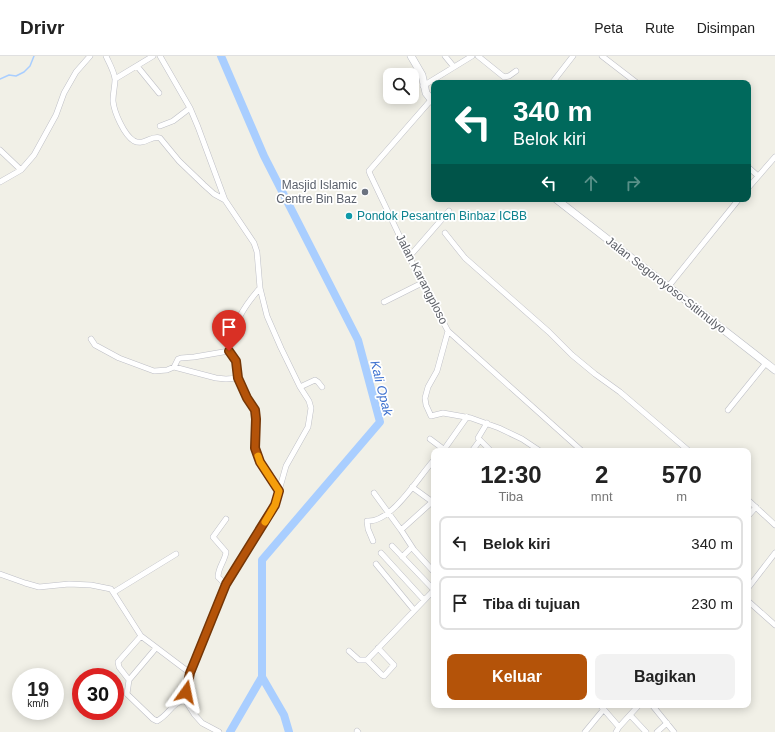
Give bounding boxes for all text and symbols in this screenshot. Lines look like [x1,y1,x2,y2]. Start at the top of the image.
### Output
text: Drivr [20,17,64,38]
text: Peta [594,20,623,36]
text: Rute [645,20,675,36]
text: Disimpan [697,20,755,36]
map controls [383,68,419,104]
button: search [383,68,419,104]
icon: left [447,96,499,148]
text: 340 m [513,96,592,127]
text: Belok kiri [513,129,586,149]
icon: left [538,172,560,194]
icon: ahead [580,172,602,194]
icon: right [622,172,644,194]
place label: Masjid Islamic Centre Bin Baz [276,178,357,206]
marker: Masjid Islamic Centre Bin Baz [360,187,370,197]
place label: Pondok Pesantren Binbaz ICBB [357,209,527,223]
marker: Pondok Pesantren Binbaz ICBB [344,211,354,221]
street label: Jalan Karangploso [393,232,451,327]
street label: Jalan Segoroyoso-Sitimulyo [603,234,729,337]
pin [212,310,246,351]
icon: arrive [218,316,240,338]
water label: Kali Opak [367,359,396,419]
text: 12:30 [480,461,542,488]
text: 2 [595,461,608,488]
text: 570 [662,461,702,488]
text: Tiba [499,489,523,504]
text: mnt [591,489,613,504]
text: m [676,489,687,504]
icon: left [449,532,471,554]
text: Belok kiri [483,535,551,552]
text: 340 m [691,535,733,552]
icon: arrive [449,592,471,614]
text: Tiba di tujuan [483,595,580,612]
text: 230 m [691,595,733,612]
button: Keluar [447,654,587,700]
button: Bagikan [595,654,735,700]
speed limit sign: 30 [72,668,124,720]
position arrow [165,671,207,713]
text: 19 [27,678,49,700]
text: km/h [27,698,49,709]

